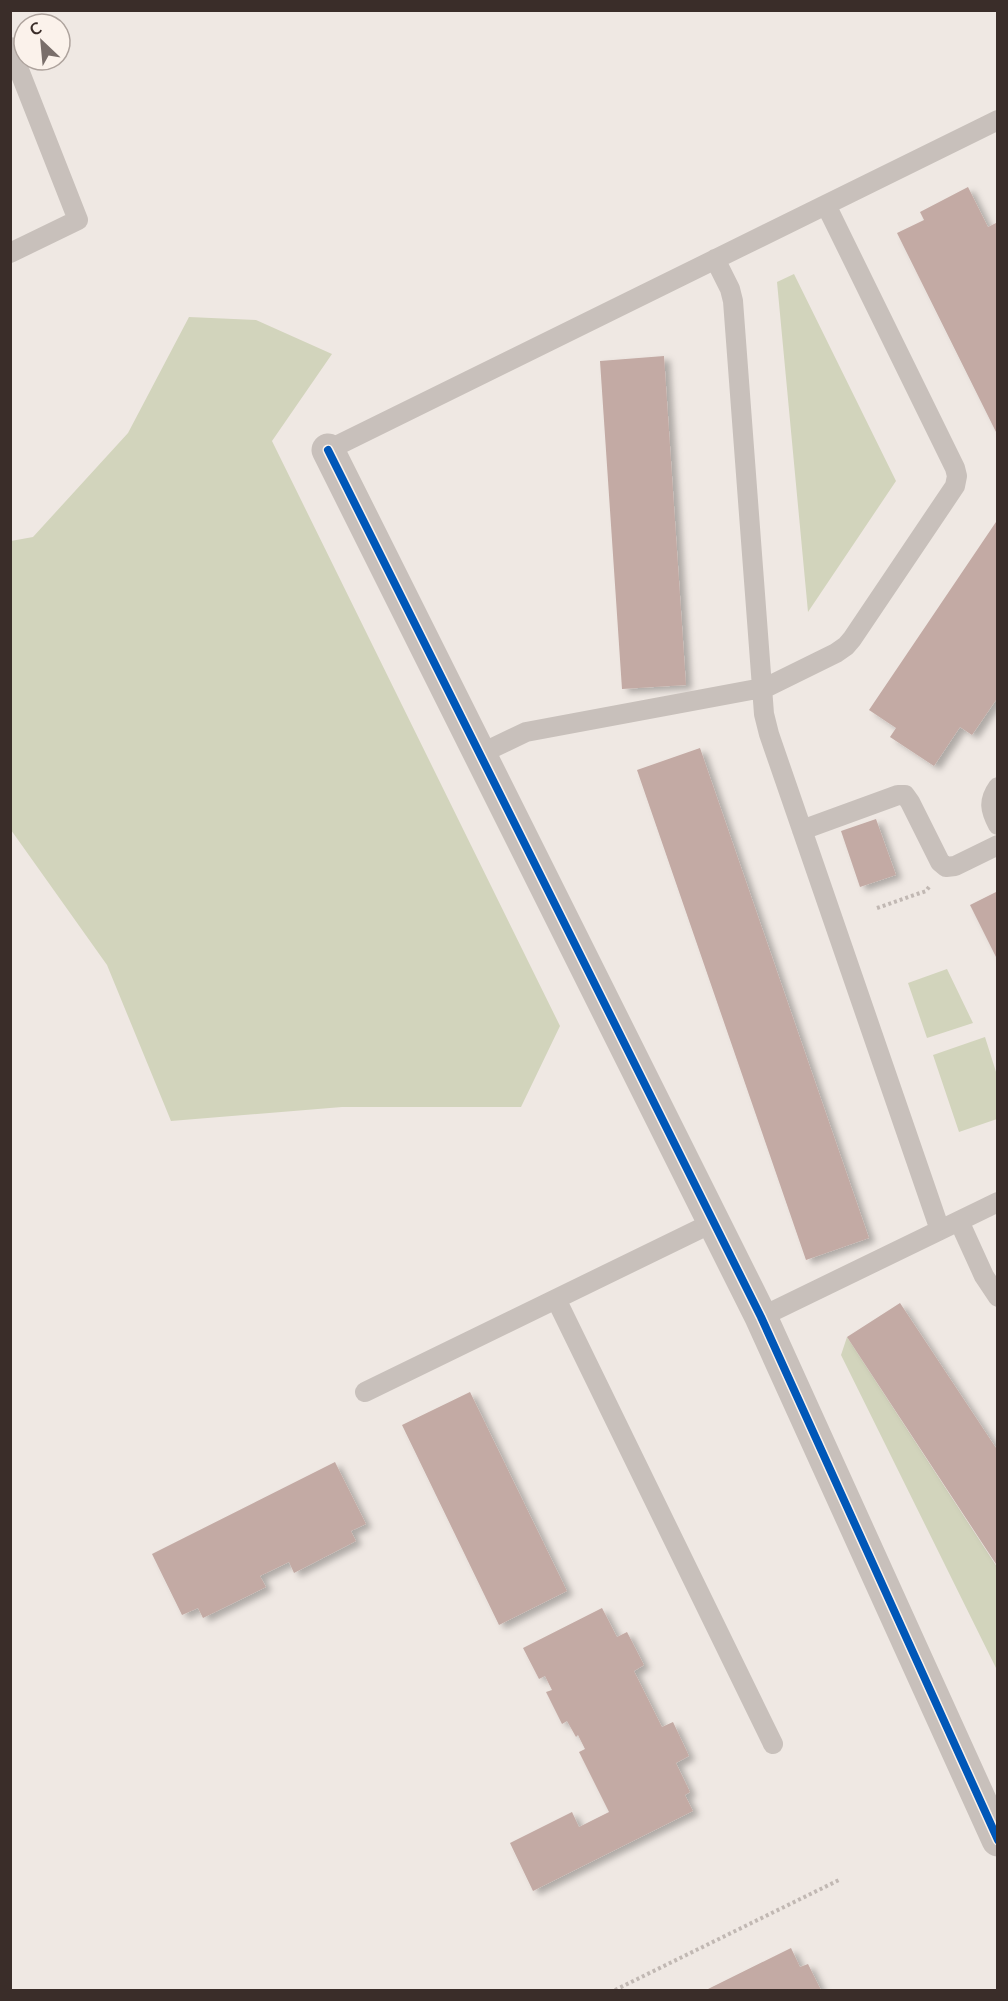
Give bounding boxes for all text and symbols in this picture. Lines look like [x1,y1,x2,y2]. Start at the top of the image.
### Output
north arrow [12,12,72,72]
text: С [26,17,44,39]

